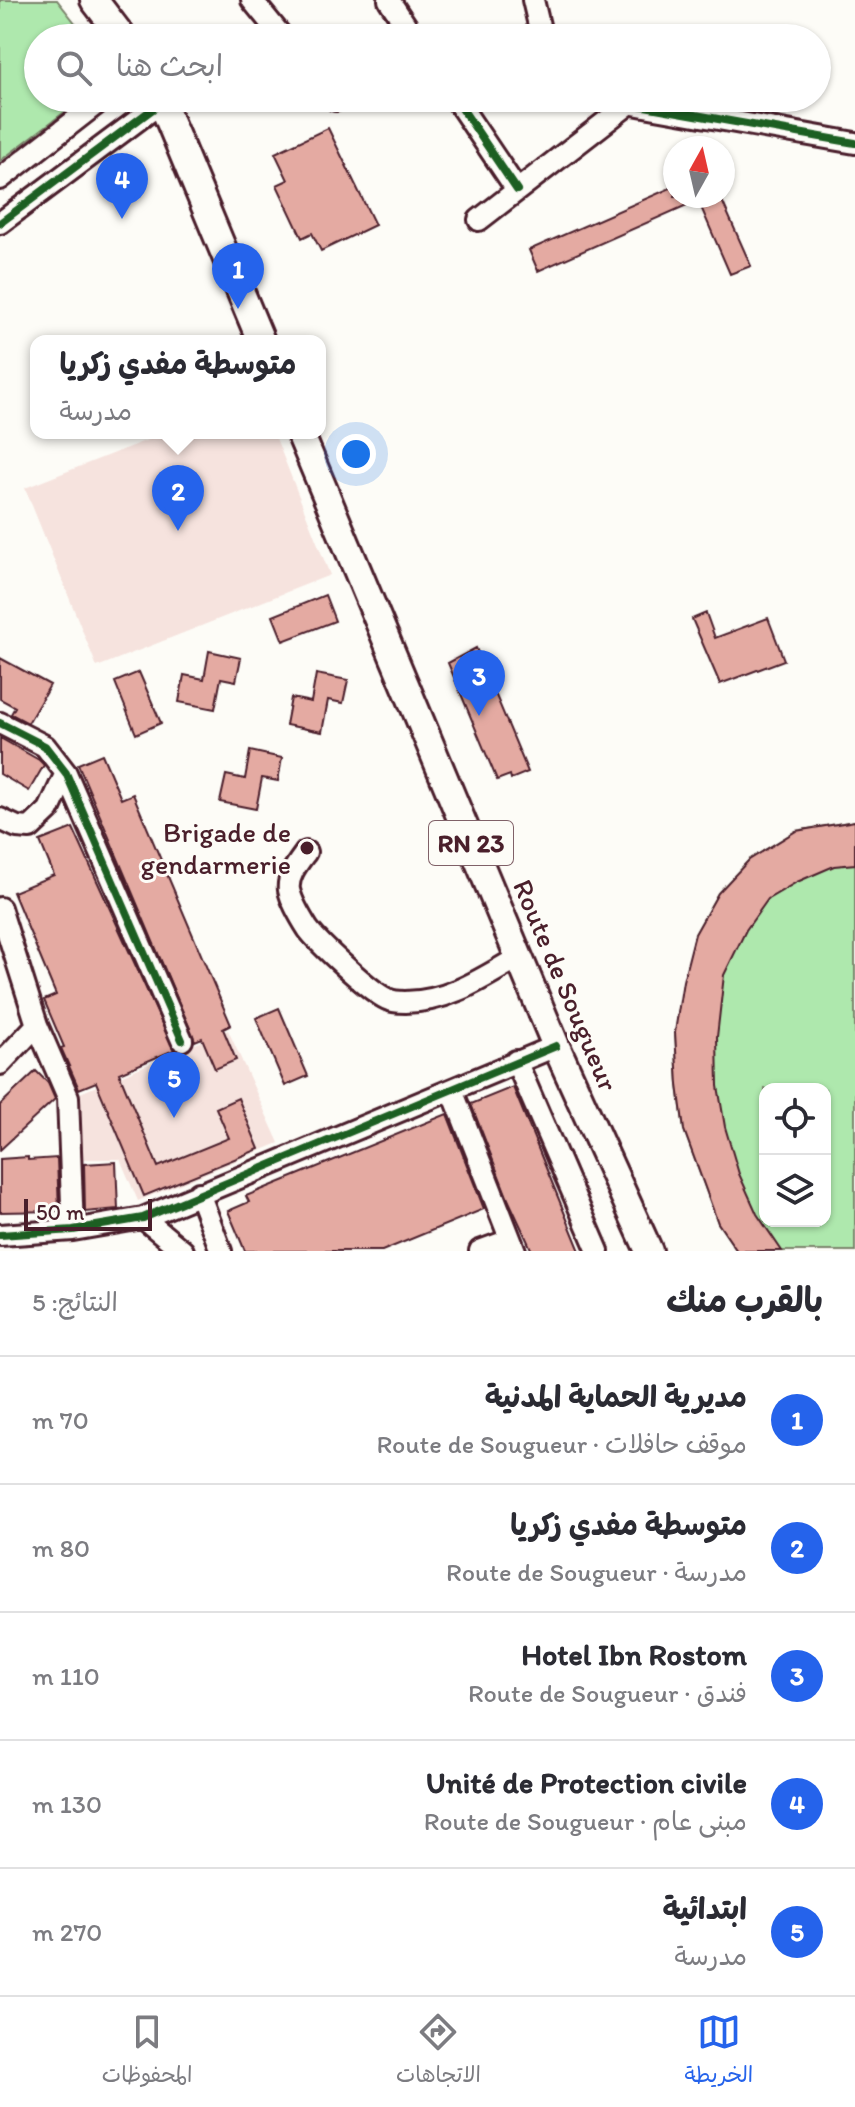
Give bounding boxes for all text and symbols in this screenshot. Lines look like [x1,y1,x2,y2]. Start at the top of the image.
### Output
search box [24,24,831,112]
icon: search [52,46,96,90]
text: ابحث هنا [116,47,223,84]
north arrow [663,136,735,208]
pin: 4 [96,153,148,219]
pin: 1 [212,243,264,309]
popup [30,335,326,439]
text: متوسطة مفدي زكريا [60,345,296,382]
text: مدرسة [60,395,132,427]
your location [336,434,376,474]
pin: 2 [152,465,204,531]
pin: 3 [453,650,505,716]
place label: Brigade de gendarmerie [141,815,291,881]
road number: RN 23 [429,821,513,865]
marker: Brigade de gendarmerie [298,839,316,857]
street label: Route de Sougueur [506,874,626,1096]
pin: 5 [148,1052,200,1118]
map controls [759,1083,831,1227]
button: locate [759,1083,831,1155]
button: layers [759,1155,831,1227]
scale bar [24,1195,152,1231]
text: 50 m [36,1199,85,1226]
text: بالقرب منك [666,1280,823,1321]
text: النتائج: 5 [32,1286,118,1318]
text: مديرية الحماية المدنية [485,1378,747,1415]
text: 70 m [32,1404,89,1436]
text: 1 [791,1404,803,1436]
text: موقف حافلات · Route de Sougueur [377,1428,747,1460]
text: متوسطة مفدي زكريا [510,1506,747,1543]
text: 80 m [32,1532,90,1564]
text: 2 [790,1532,804,1564]
text: مدرسة · Route de Sougueur [446,1556,747,1588]
text: Hotel Ibn Rostom [521,1636,747,1673]
text: 110 m [32,1660,100,1692]
text: 3 [790,1660,804,1692]
text: فندق · Route de Sougueur [468,1677,747,1709]
text: Unité de Protection civile [426,1764,747,1801]
text: 130 m [32,1788,102,1820]
text: 4 [789,1788,805,1820]
text: مبنى عام · Route de Sougueur [424,1805,747,1837]
text: ابتدائية [662,1890,747,1927]
text: 270 m [32,1916,102,1948]
text: 5 [790,1916,804,1948]
text: مدرسة [675,1940,747,1972]
tab: المحفوظات [102,2010,192,2094]
tab: الاتجاهات [396,2010,481,2094]
tab: الخريطة [685,2010,753,2094]

